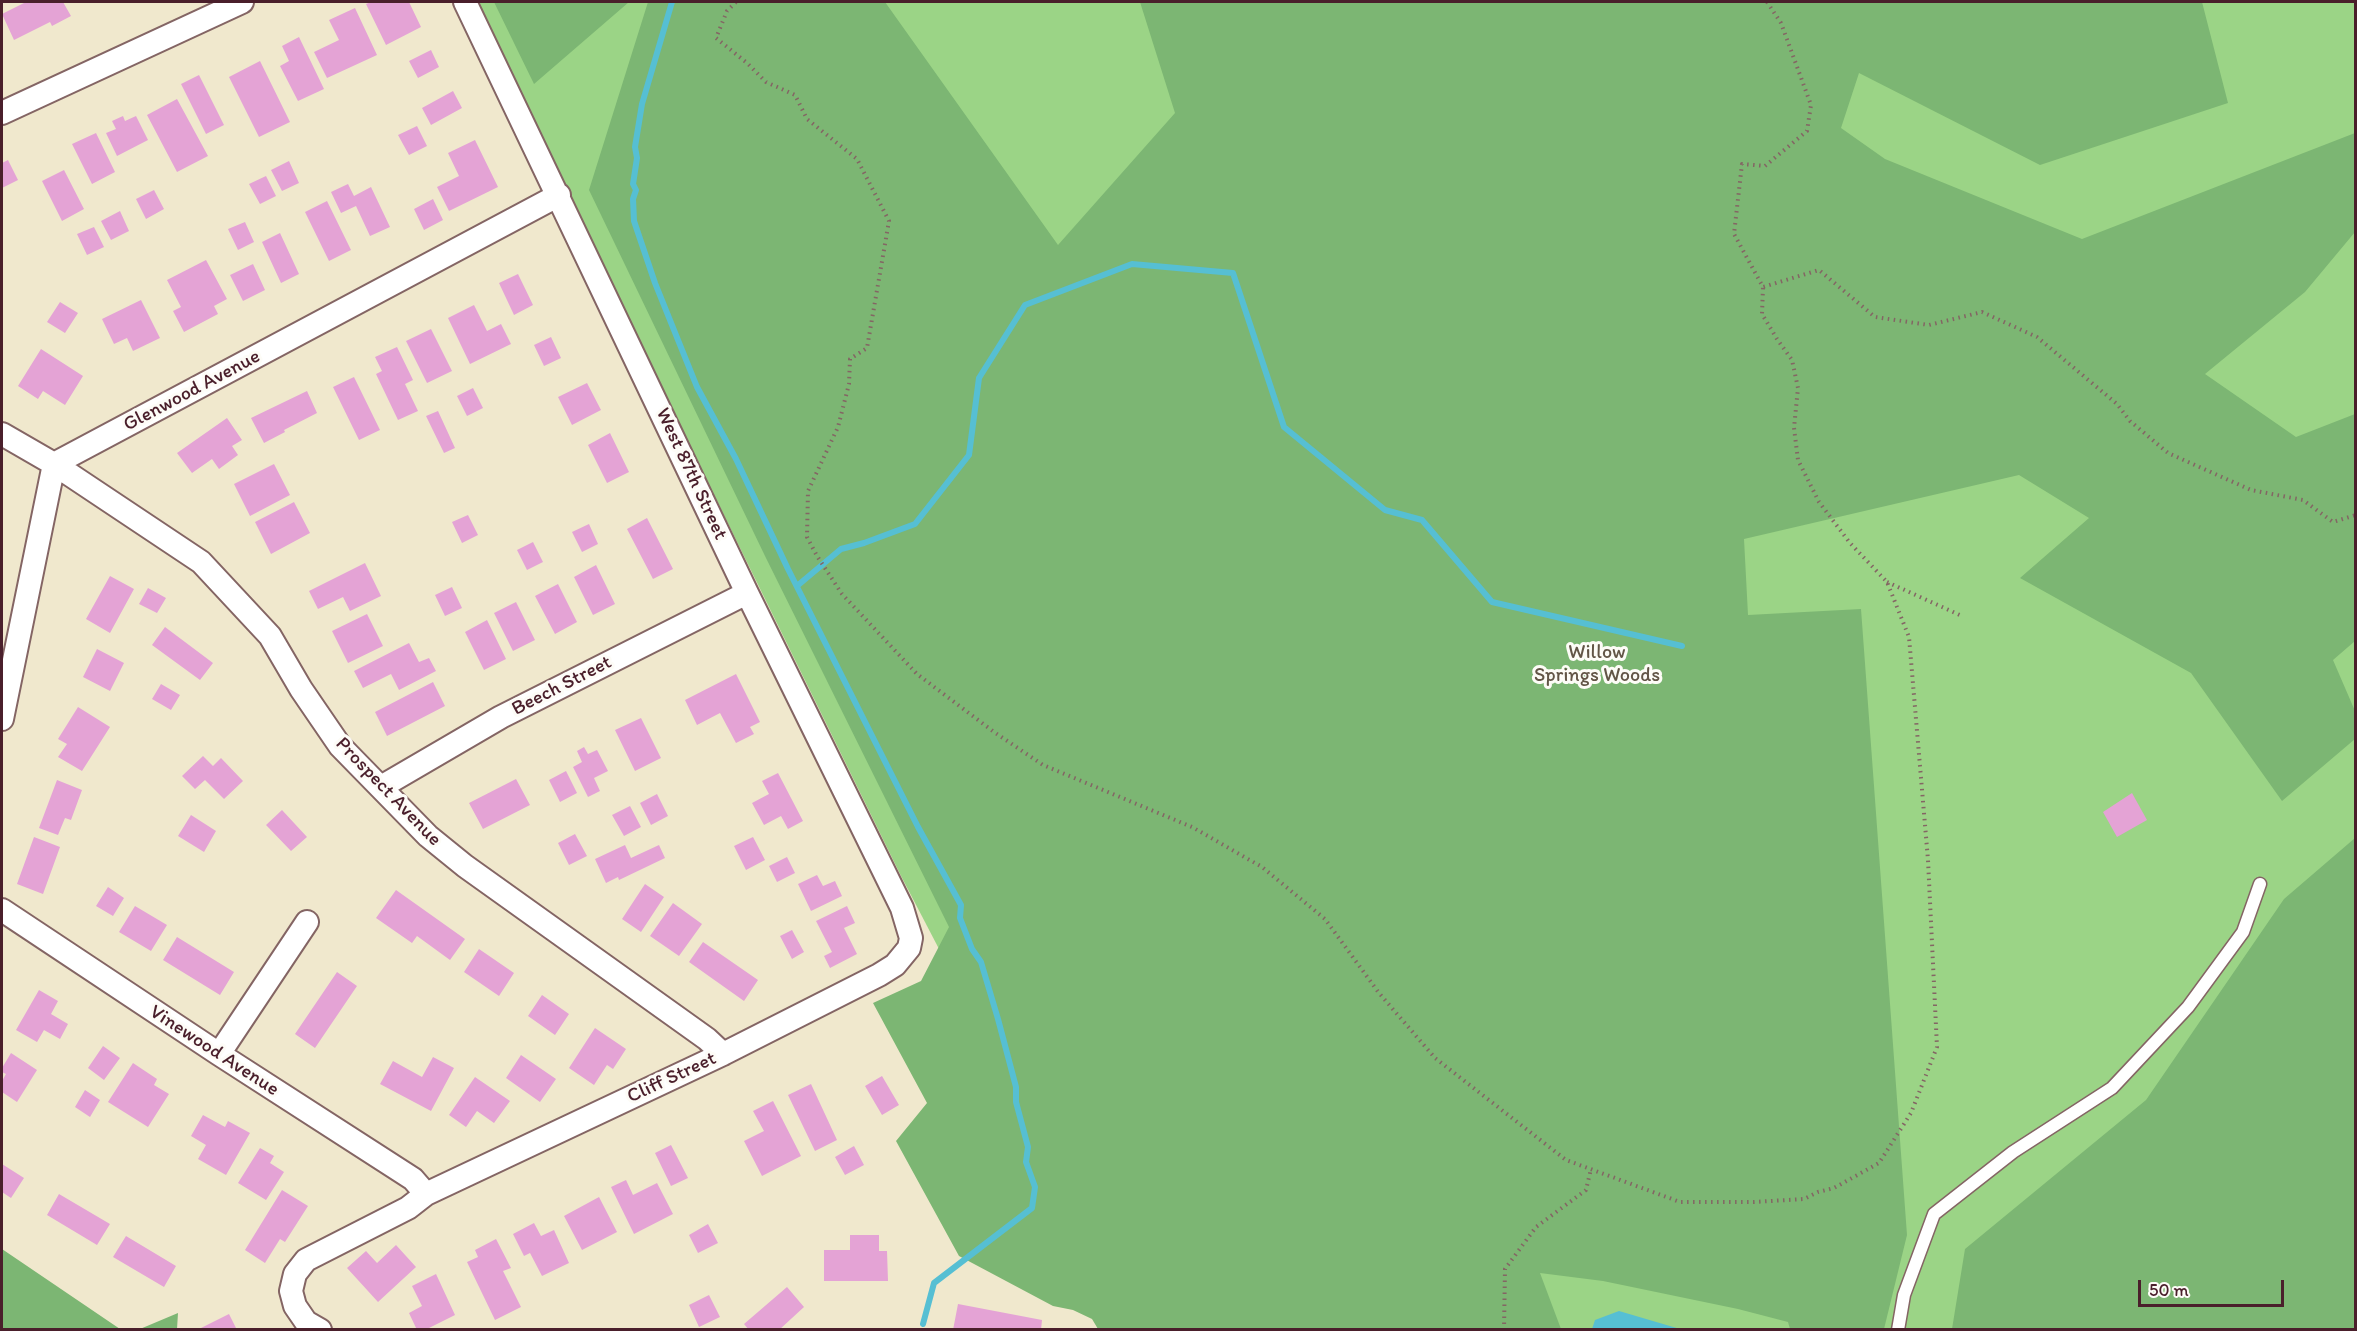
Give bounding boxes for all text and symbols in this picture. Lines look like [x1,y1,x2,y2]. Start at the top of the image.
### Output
street label: Glenwood Avenue [119,345,265,437]
street label: West 87th Street [650,404,732,544]
park label: Willow Springs Woods [1534,641,1660,688]
street label: Beech Street [508,651,616,721]
street label: Prospect Avenue [330,732,446,852]
street label: Vinewood Avenue [145,1000,283,1102]
street label: Cliff Street [624,1047,720,1109]
scale bar [2141,1268,2286,1306]
text: 50 m [2149,1279,2189,1301]

